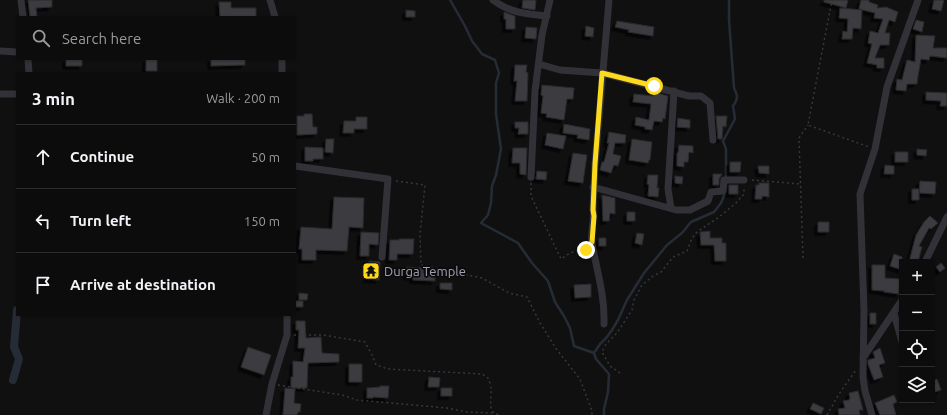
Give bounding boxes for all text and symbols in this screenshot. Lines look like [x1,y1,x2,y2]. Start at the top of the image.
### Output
search box [16,16,296,60]
icon: search [30,27,52,49]
text: Search here [62,30,141,47]
route start [645,77,663,95]
text: 3 min [32,89,75,108]
text: Walk · 200 m [206,91,280,105]
icon: ahead [32,146,54,168]
text: Continue [70,148,134,165]
text: 50 m [251,150,280,164]
icon: left [32,210,54,232]
text: Turn left [70,212,131,229]
text: 150 m [244,214,280,228]
route end [577,241,595,259]
map controls [899,259,935,403]
button: + [899,259,935,295]
temple icon: Durga Temple [361,261,381,281]
place label: Durga Temple [384,264,466,278]
icon: arrive [32,274,54,296]
text: Arrive at destination [70,276,216,293]
button: − [899,295,935,331]
button: locate [899,331,935,367]
button: layers [899,367,935,403]

